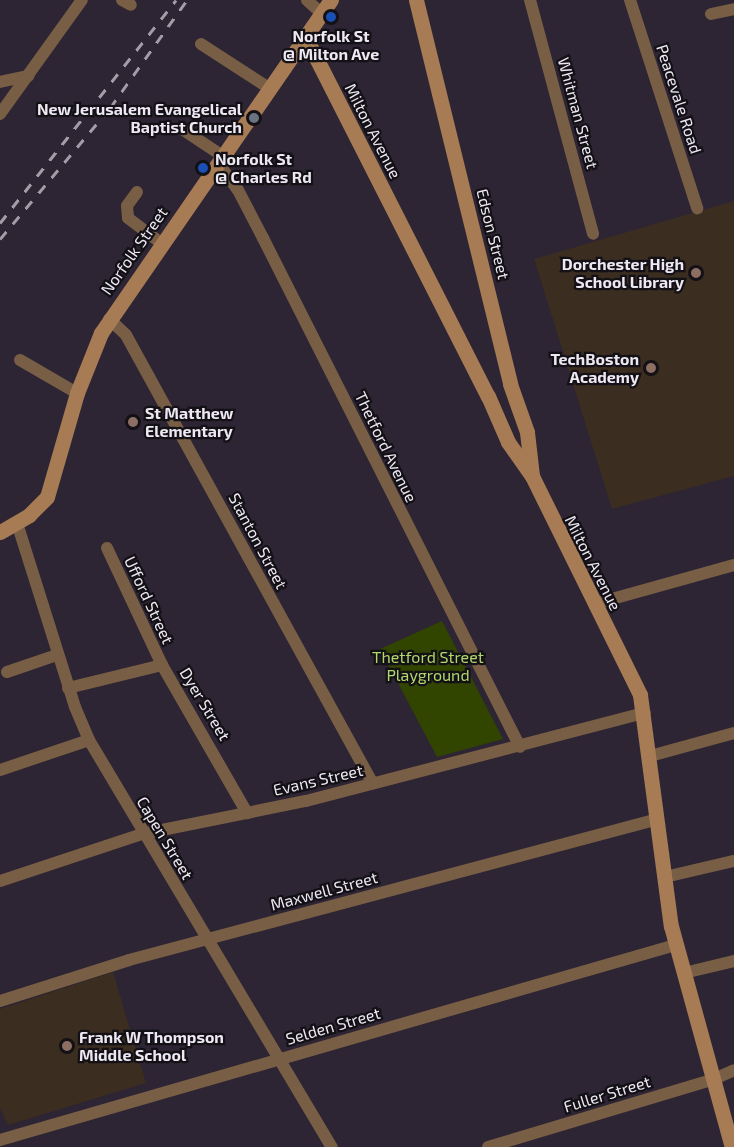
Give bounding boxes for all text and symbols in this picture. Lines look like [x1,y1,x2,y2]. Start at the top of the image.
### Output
marker: Norfolk St @ Milton Ave [324,10,338,24]
place label: Norfolk St @ Milton Ave [283,26,379,64]
street label: Peacevale Road [652,42,706,156]
street label: Whitman Street [554,55,602,171]
street label: Milton Avenue [341,80,405,182]
place label: New Jerusalem Evangelical Baptist Church [36,99,242,137]
marker: New Jerusalem Evangelical Baptist Church [247,111,261,125]
place label: Norfolk St @ Charles Rd [215,149,312,187]
marker: Norfolk St @ Charles Rd [196,161,210,175]
street label: Edson Street [472,187,514,281]
street label: Norfolk Street [97,203,171,299]
place label: Dorchester High School Library [561,254,684,292]
marker: Dorchester High School Library [689,266,703,280]
place label: TechBoston Academy [550,349,639,387]
marker: TechBoston Academy [644,361,658,375]
street label: Thetford Avenue [351,388,421,506]
place label: St Matthew Elementary [145,403,233,441]
marker: St Matthew Elementary [126,415,140,429]
street label: Stanton Street [225,490,291,592]
street label: Milton Avenue [561,512,625,614]
street label: Ufford Street [120,553,178,647]
park label: Thetford Street Playground [372,647,484,685]
street label: Dyer Street [176,664,234,744]
street label: Evans Street [271,760,365,800]
street label: Capen Street [133,793,197,883]
street label: Maxwell Street [268,867,380,915]
street label: Selden Street [284,1003,382,1049]
place label: Frank W Thompson Middle School [79,1027,225,1065]
marker: Frank W Thompson Middle School [60,1039,74,1053]
street label: Fuller Street [561,1072,653,1116]

